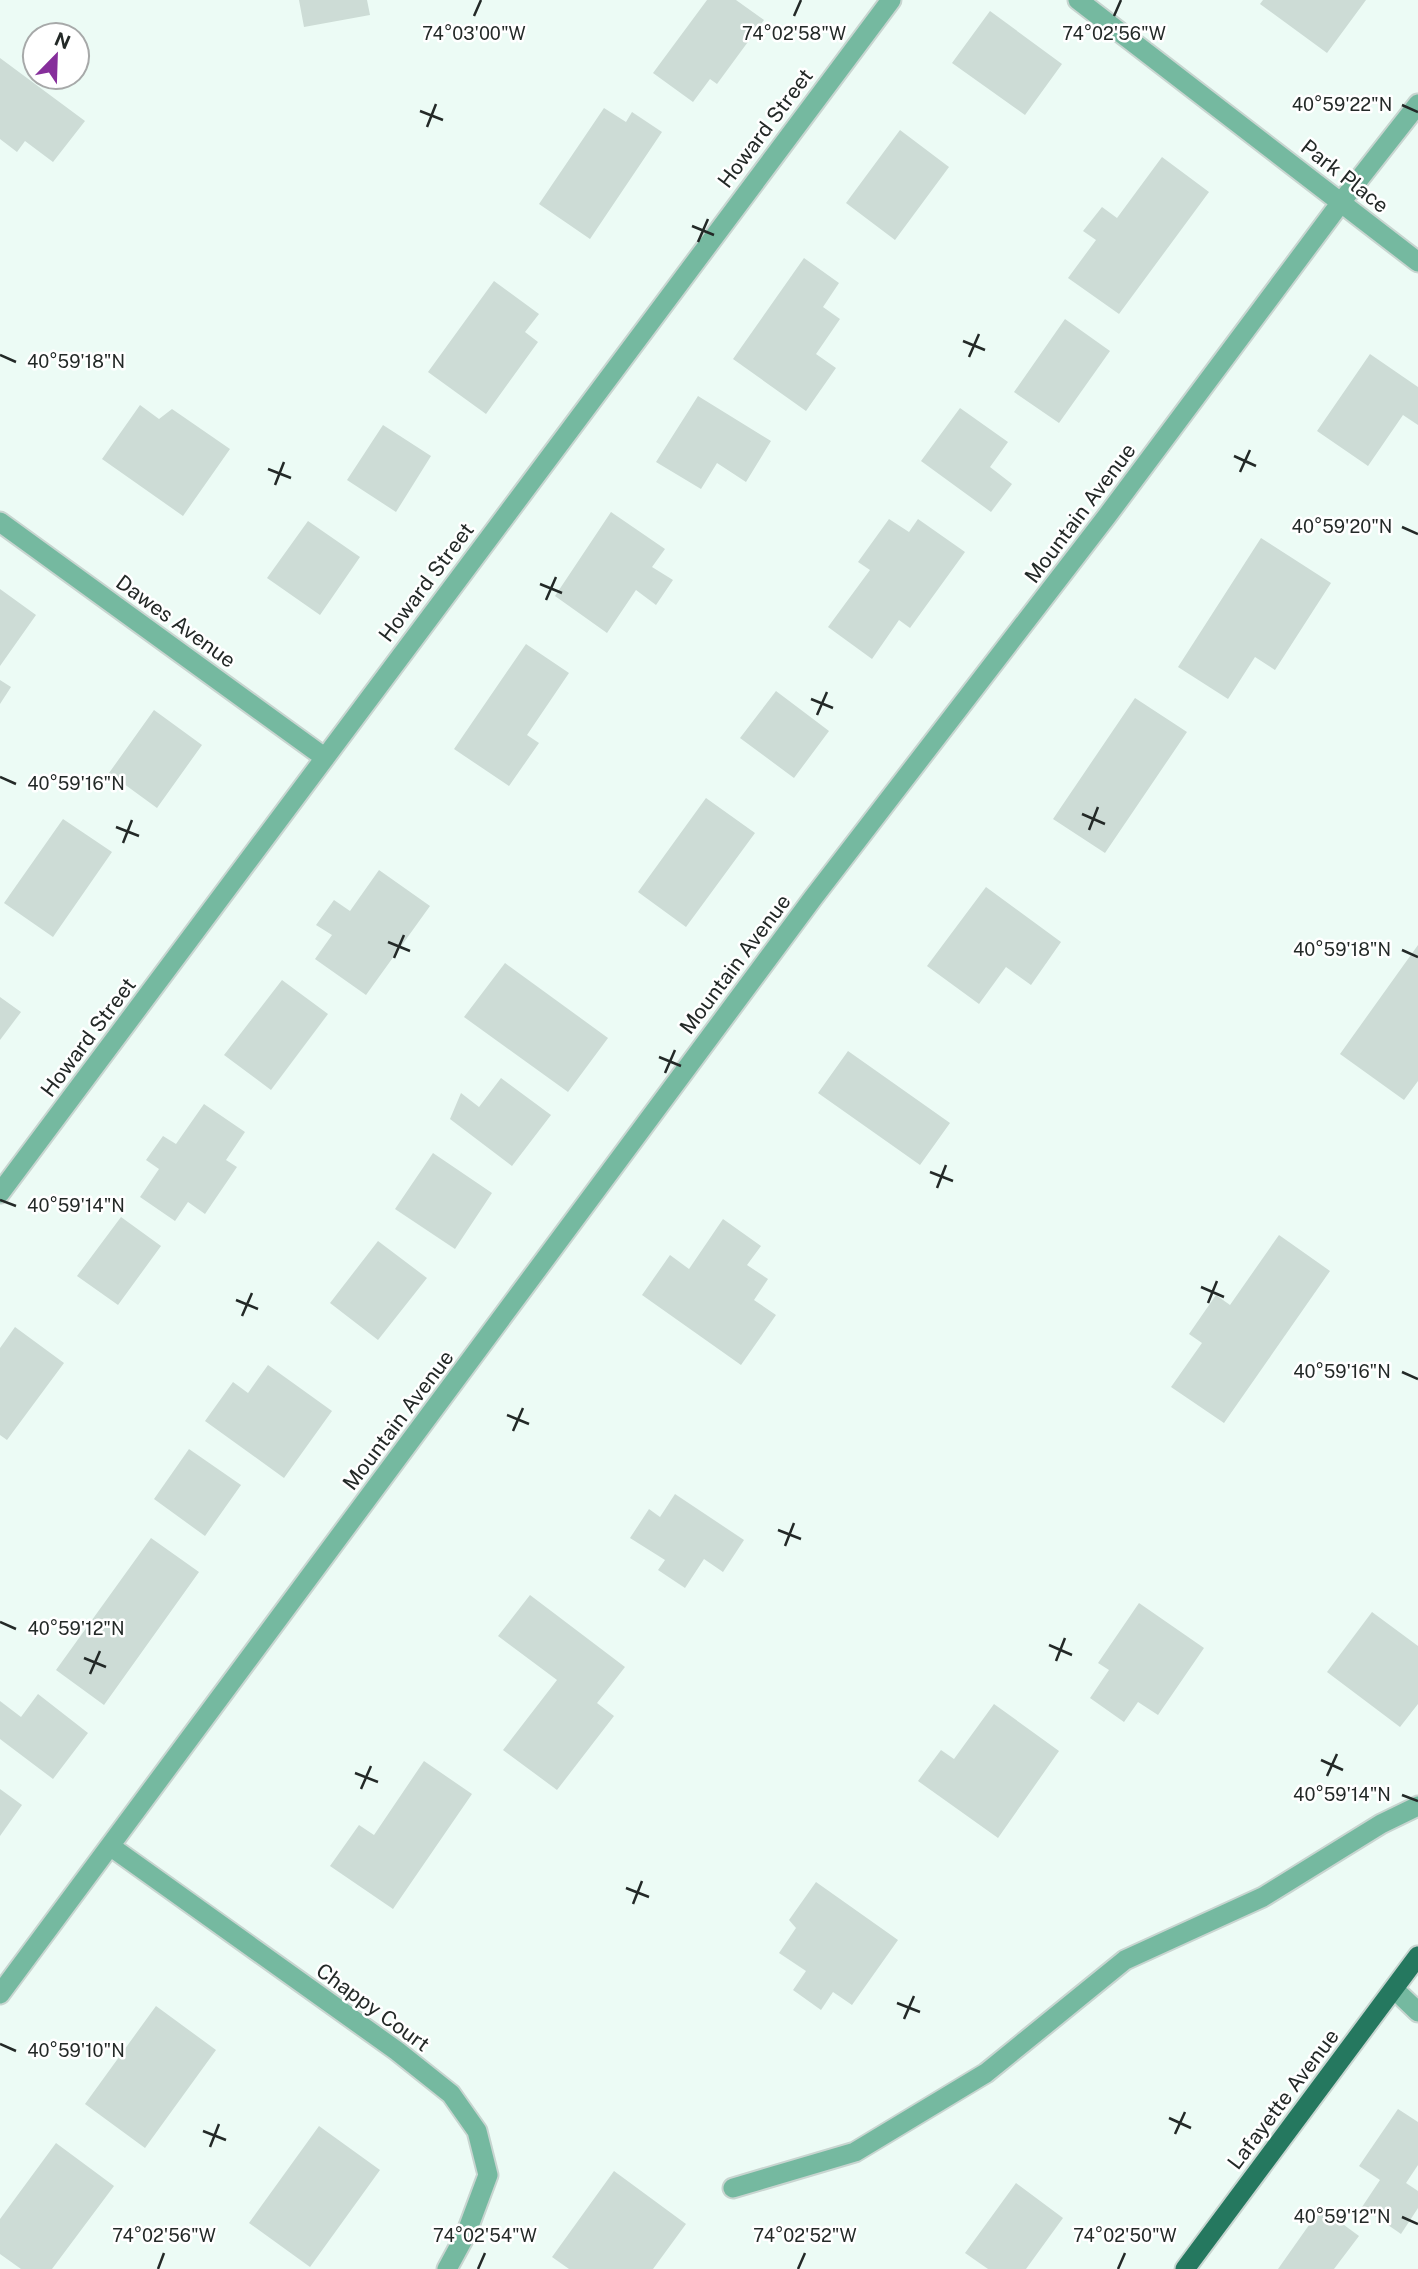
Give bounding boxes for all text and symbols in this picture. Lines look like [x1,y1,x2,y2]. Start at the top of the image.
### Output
north arrow [21,21,91,91]
text: 74°03'00"W [422,23,526,44]
text: 74°02'58"W [742,23,846,44]
text: 74°02'56"W [1062,23,1166,44]
text: N [52,27,74,53]
street label: Howard Street [712,64,818,192]
text: 40°59'22"N [1292,94,1392,115]
street label: Park Place [1296,134,1394,218]
text: 40°59'18"N [27,351,125,372]
street label: Mountain Avenue [1019,438,1141,588]
text: 40°59'20"N [1292,516,1392,537]
street label: Howard Street [373,518,479,646]
street label: Dawes Avenue [111,569,241,673]
text: 40°59'16"N [27,773,125,794]
street label: Mountain Avenue [674,889,796,1039]
text: 40°59'18"N [1293,939,1391,960]
street label: Howard Street [35,973,141,1101]
text: 40°59'14"N [27,1195,125,1216]
street label: Mountain Avenue [337,1345,459,1495]
text: 40°59'16"N [1293,1361,1391,1382]
text: 40°59'12"N [27,1618,125,1639]
text: 40°59'14"N [1293,1784,1391,1805]
street label: Chappy Court [311,1958,435,2056]
street label: Lafayette Avenue [1222,2024,1344,2174]
text: 40°59'10"N [27,2040,125,2061]
text: 40°59'12"N [1293,2206,1391,2227]
text: 74°02'56"W [112,2225,216,2246]
text: 74°02'54"W [433,2225,537,2246]
text: 74°02'52"W [753,2225,857,2246]
text: 74°02'50"W [1073,2225,1177,2246]

